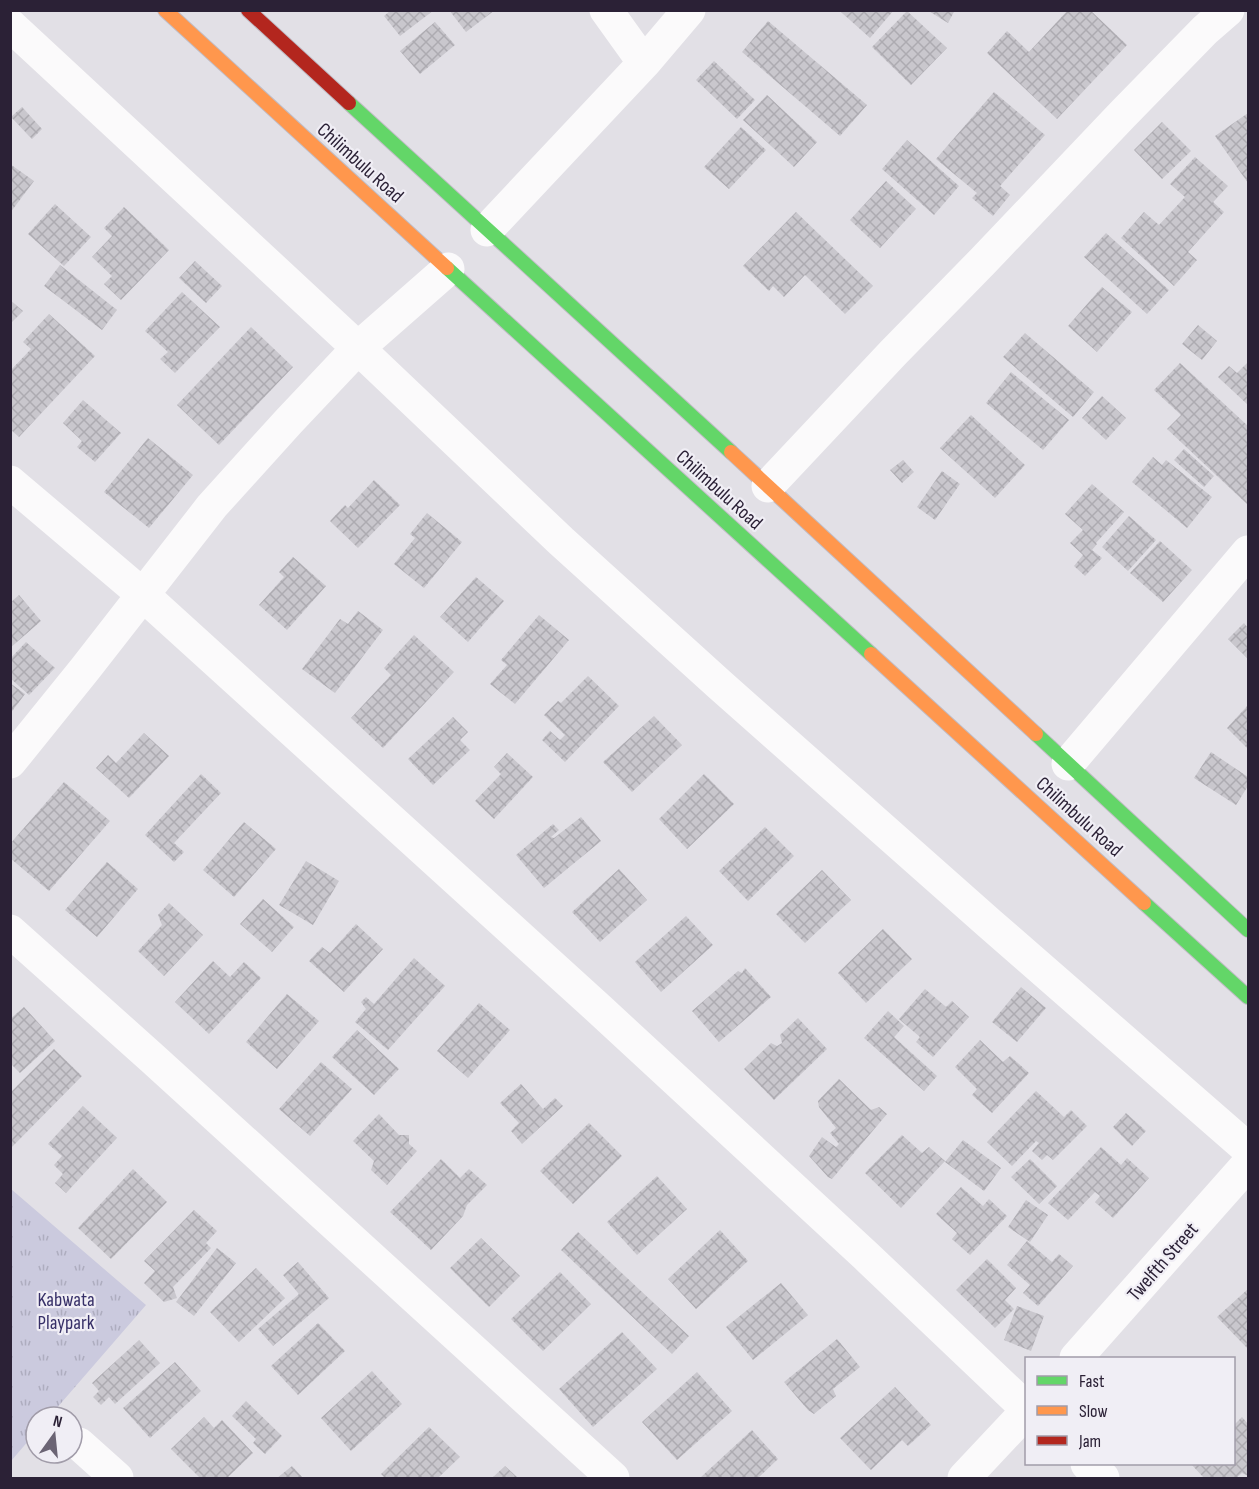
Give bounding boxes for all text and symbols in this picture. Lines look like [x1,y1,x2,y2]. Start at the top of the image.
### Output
street label: Chilimbulu Road [312,118,408,208]
street label: Chilimbulu Road [671,445,767,535]
street label: Chilimbulu Road [1031,772,1127,862]
street label: Twelfth Street [1122,1218,1204,1306]
park label: Kabwata Playpark [37,1288,95,1335]
legend [1025,1357,1235,1465]
text: Fast [1079,1371,1105,1392]
text: Slow [1079,1401,1108,1422]
north arrow [24,1405,84,1465]
text: N [51,1412,64,1432]
text: Jam [1078,1431,1101,1452]

